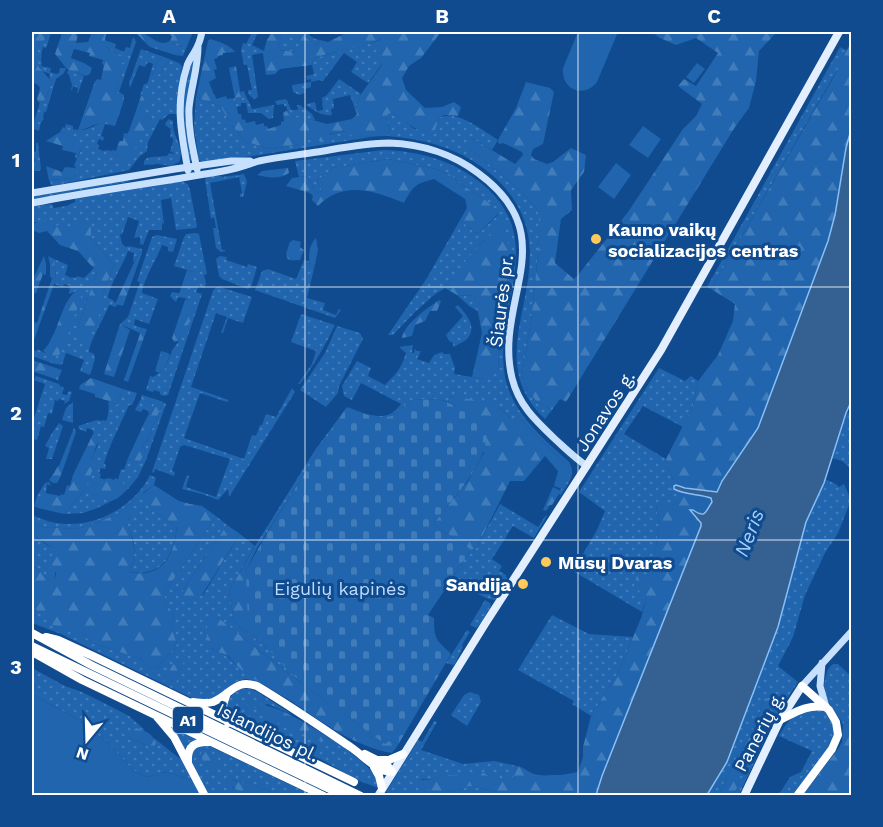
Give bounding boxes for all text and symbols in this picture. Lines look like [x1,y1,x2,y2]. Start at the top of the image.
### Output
text: A [162,4,176,28]
text: B [435,4,449,28]
text: C [707,4,721,28]
text: 1 [12,148,20,172]
place label: Kauno vaikų socializacijos centras [608,219,799,261]
marker: Kauno vaikų socializacijos centras [589,232,603,246]
street label: Šiaurės pr. [485,254,517,348]
street label: Jonavos g. [571,367,639,455]
text: 2 [10,401,22,425]
water label: Neris [729,506,769,560]
place label: Mūsų Dvaras [558,552,673,573]
marker: Mūsų Dvaras [539,555,553,569]
place label: Sandija [446,574,512,595]
marker: Sandija [516,577,530,591]
park label: Eigulių kapinės [274,578,406,599]
text: 3 [10,655,22,679]
street label: Panerių g. [729,689,789,775]
street label: Islandijos pl. [214,698,322,766]
road number: A1 [173,707,203,733]
north arrow [57,710,117,770]
text: N [74,743,91,765]

